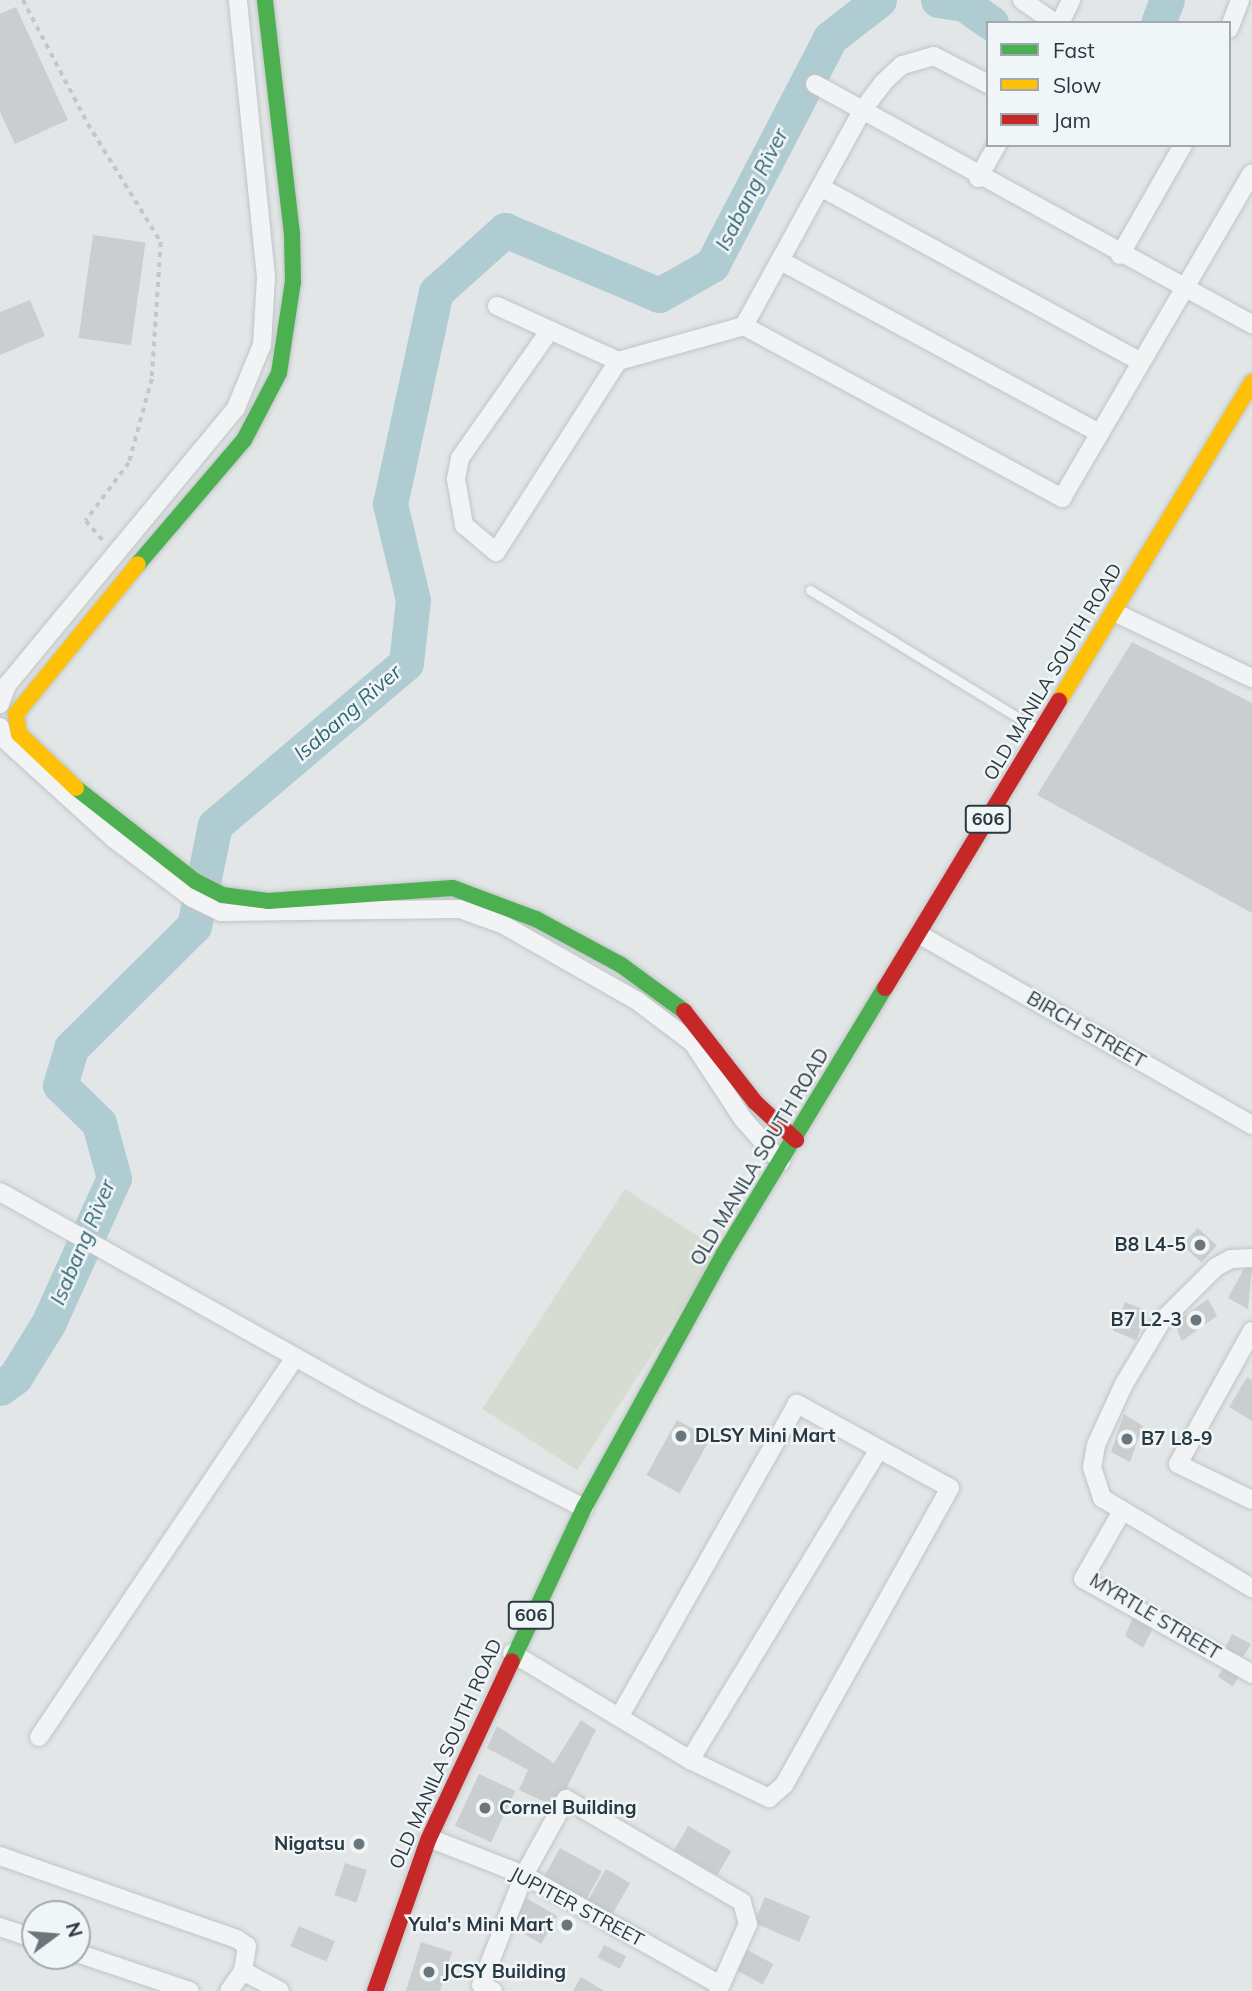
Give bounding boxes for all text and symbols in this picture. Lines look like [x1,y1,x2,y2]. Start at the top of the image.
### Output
legend [986,21,1231,147]
text: Fast [1053,37,1095,63]
text: Slow [1053,72,1101,98]
text: Jam [1053,107,1091,133]
water label: Isabang River [709,124,793,254]
street label: OLD MANILA SOUTH ROAD [979,559,1127,785]
water label: Isabang River [288,659,406,765]
road number: 606 [964,804,1012,834]
street label: BIRCH STREET [1023,987,1149,1073]
street label: OLD MANILA SOUTH ROAD [686,1044,834,1270]
water label: Isabang River [44,1176,120,1308]
place label: B8 L4-5 [1115,1234,1186,1256]
marker: B8 L4-5 [1192,1237,1208,1253]
place label: B7 L2-3 [1111,1309,1182,1331]
marker: B7 L2-3 [1188,1312,1204,1328]
place label: DLSY Mini Mart [695,1425,836,1447]
marker: DLSY Mini Mart [673,1428,689,1444]
place label: B7 L8-9 [1141,1428,1212,1450]
marker: B7 L8-9 [1119,1431,1135,1447]
street label: MYRTLE STREET [1085,1569,1225,1665]
road number: 606 [506,1600,556,1630]
street label: OLD MANILA SOUTH ROAD [385,1635,507,1873]
place label: Cornel Building [499,1797,636,1819]
marker: Cornel Building [477,1800,493,1816]
place label: Nigatsu [274,1833,345,1855]
marker: Nigatsu [351,1836,367,1852]
street label: JUPITER STREET [506,1862,648,1952]
north arrow [21,1900,91,1970]
place label: Yula's Mini Mart [408,1914,553,1936]
marker: Yula's Mini Mart [559,1917,575,1933]
text: N [61,1920,88,1940]
place label: JCSY Building [443,1961,566,1983]
marker: JCSY Building [421,1964,437,1980]

